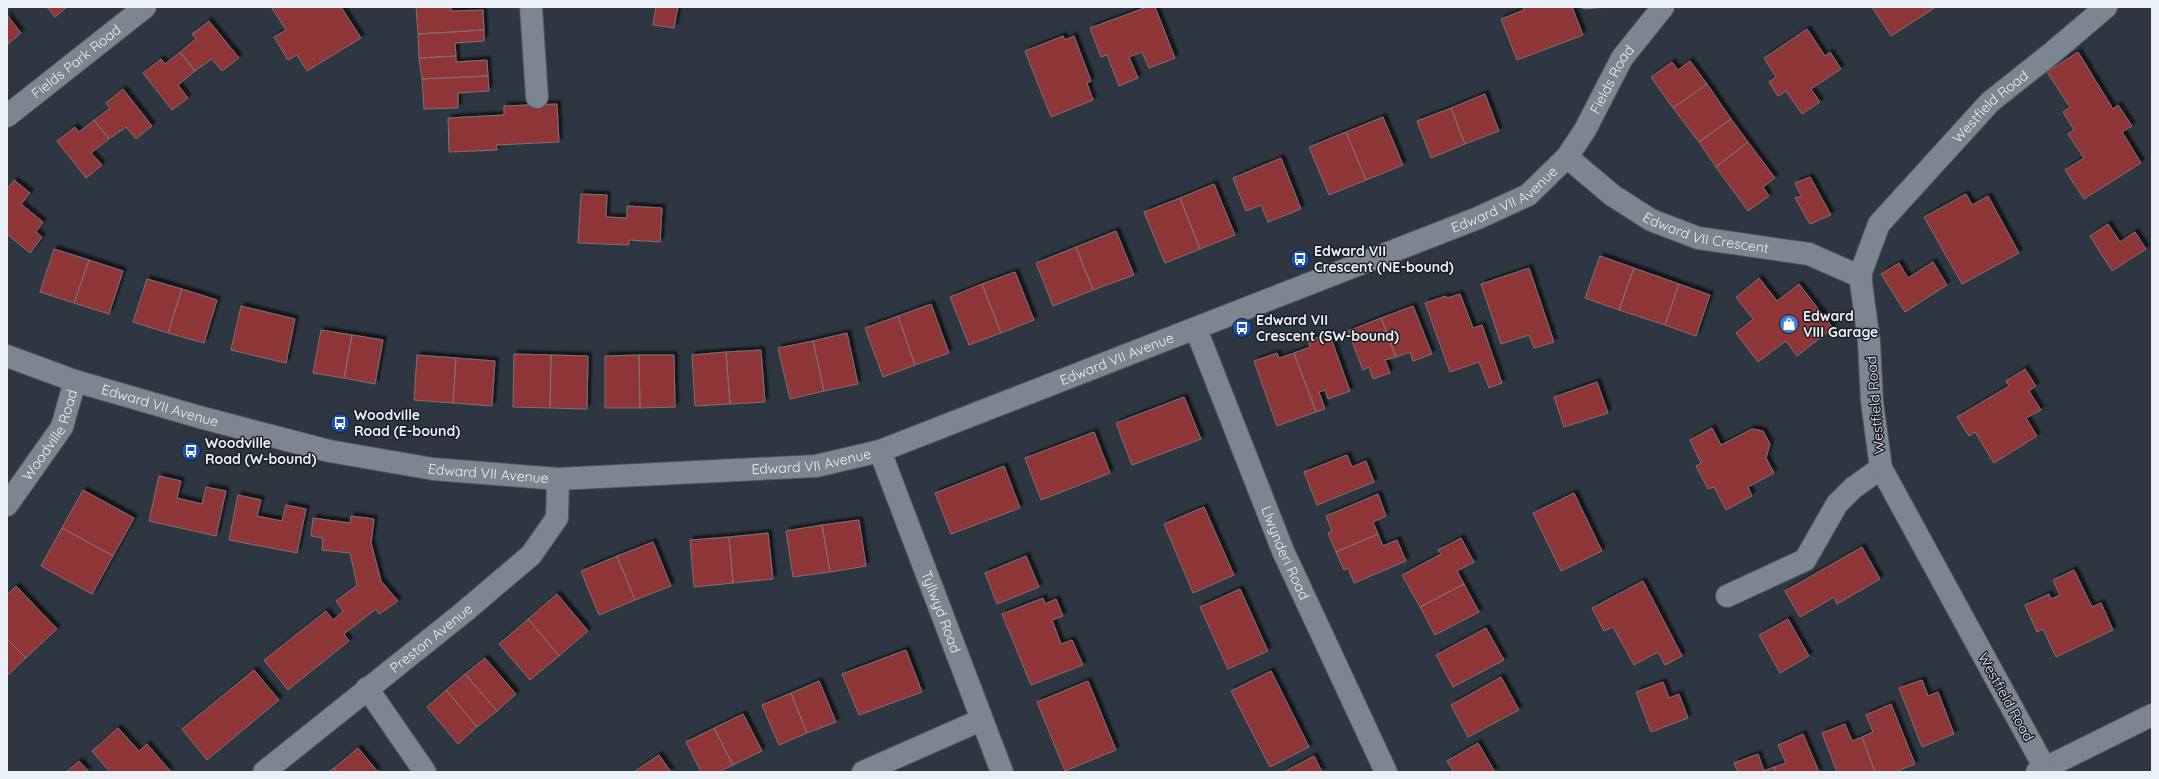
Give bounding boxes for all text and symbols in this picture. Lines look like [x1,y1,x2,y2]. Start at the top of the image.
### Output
street label: Fields Park Road [28,21,124,102]
street label: Fields Road [1586,41,1638,117]
street label: Westfield Road [1948,66,2032,147]
street label: Edward VII Avenue [1448,162,1561,237]
street label: Edward VII Crescent [1639,208,1770,257]
place label: Edward VII Crescent (NE-bound) [1314,242,1454,276]
bus stop icon: Edward VII Crescent (NE-bound) [1289,248,1311,270]
place label: Edward VIII Garage [1803,307,1878,341]
place label: Edward VII Crescent (SW-bound) [1256,311,1399,345]
shop icon: Edward VIII Garage [1778,313,1800,335]
bus stop icon: Edward VII Crescent (SW-bound) [1231,317,1253,339]
street label: Edward VII Avenue [1057,328,1176,389]
street label: Westfield Road [1862,355,1888,455]
street label: Edward VII Avenue [99,380,221,431]
street label: Woodville Road [18,387,81,484]
place label: Woodville Road (E-bound) [354,406,460,440]
bus stop icon: Woodville Road (E-bound) [329,412,351,434]
place label: Woodville Road (W-bound) [205,434,316,468]
bus stop icon: Woodville Road (W-bound) [180,440,202,462]
street label: Edward VII Avenue [751,444,873,478]
street label: Edward VII Avenue [427,459,549,487]
street label: Llwynderi Road [1257,503,1313,603]
street label: Tyllwyd Road [917,568,965,656]
street label: Preston Avenue [386,600,476,677]
street label: Westfield Road [1974,650,2038,744]

